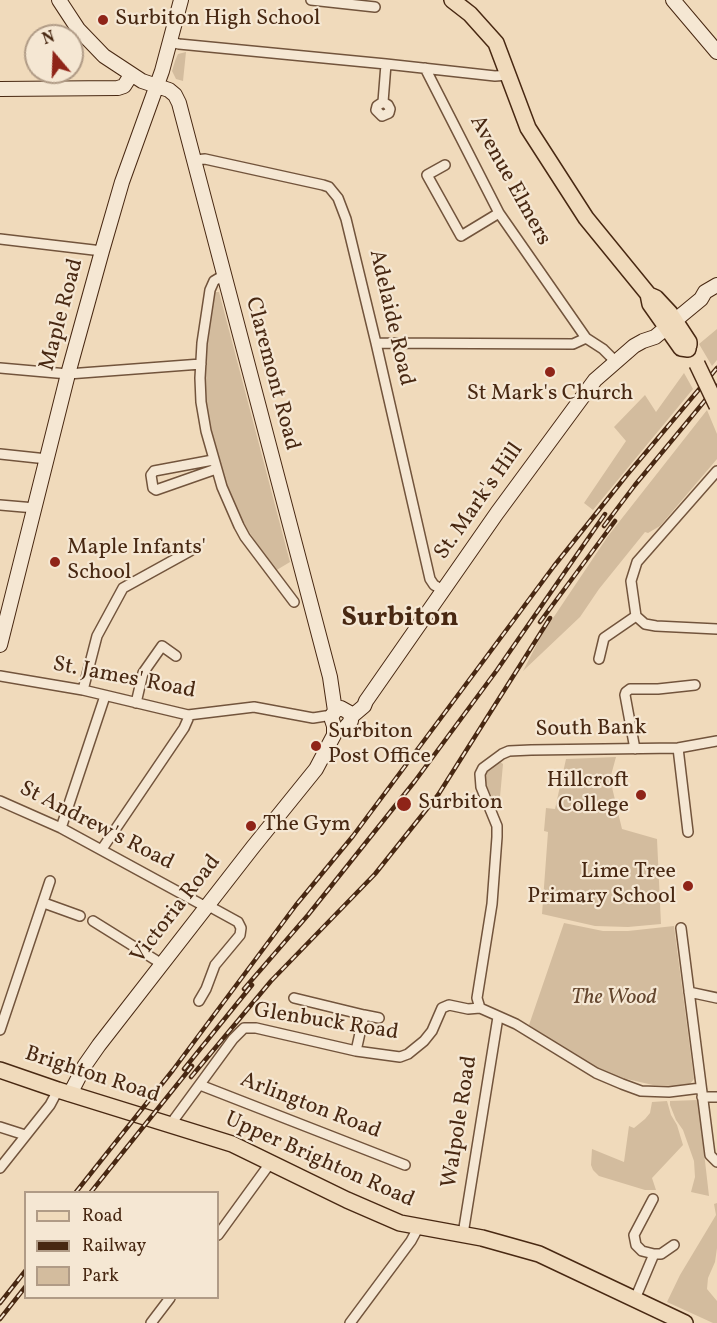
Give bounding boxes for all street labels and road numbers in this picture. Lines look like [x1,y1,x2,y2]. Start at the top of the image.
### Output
street label: Avenue Elmers [462,111,556,251]
street label: Adelaide Road [362,247,418,389]
street label: Maple Road [35,256,91,374]
street label: Claremont Road [238,294,304,454]
street label: St. Mark's Hill [430,438,530,566]
street label: St. James' Road [50,652,198,706]
street label: South Bank [535,716,647,744]
street label: St Andrew's Road [14,777,178,877]
street label: Victoria Road [126,850,228,970]
street label: Glenbuck Road [252,999,400,1047]
street label: Brighton Road [21,1042,163,1110]
street label: Walpole Road [438,1054,484,1190]
street label: Arlington Road [236,1068,384,1146]
street label: Upper Brighton Road [220,1107,418,1215]

